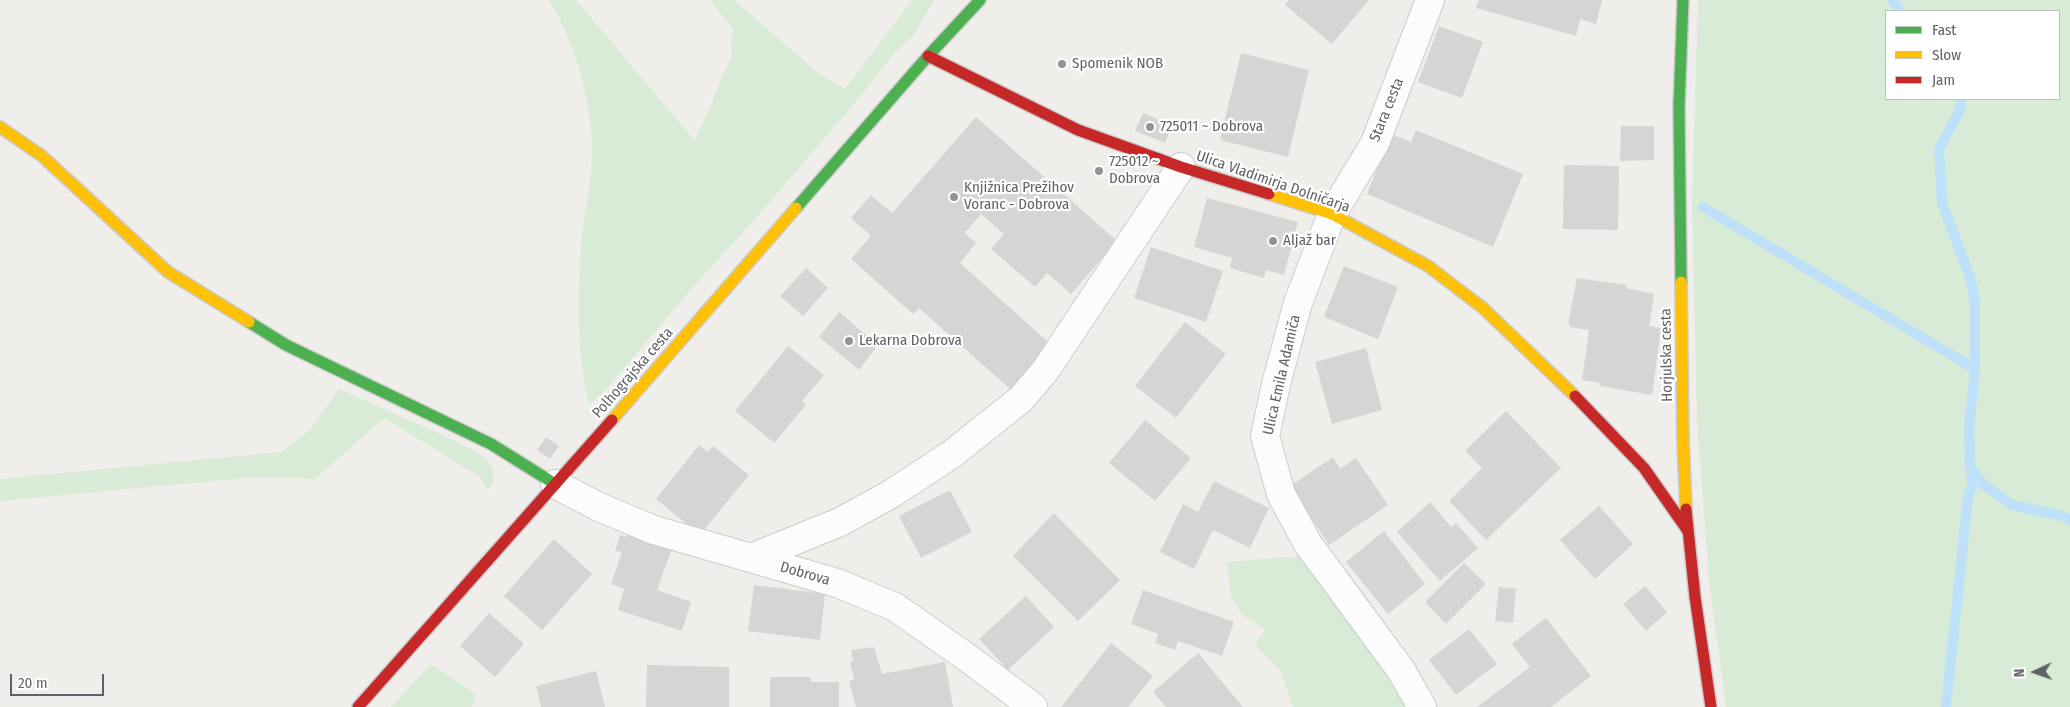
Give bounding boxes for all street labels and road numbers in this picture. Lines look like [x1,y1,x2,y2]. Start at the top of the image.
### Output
street label: Stara cesta [1366,75,1408,145]
street label: Ulica Vladimirja Dolničarja [1194,147,1352,217]
street label: Horjulska cesta [1657,308,1677,402]
street label: Ulica Emila Adamiča [1259,313,1305,437]
street label: Polhograjska cesta [589,324,677,422]
street label: Dobrova [778,558,832,590]

